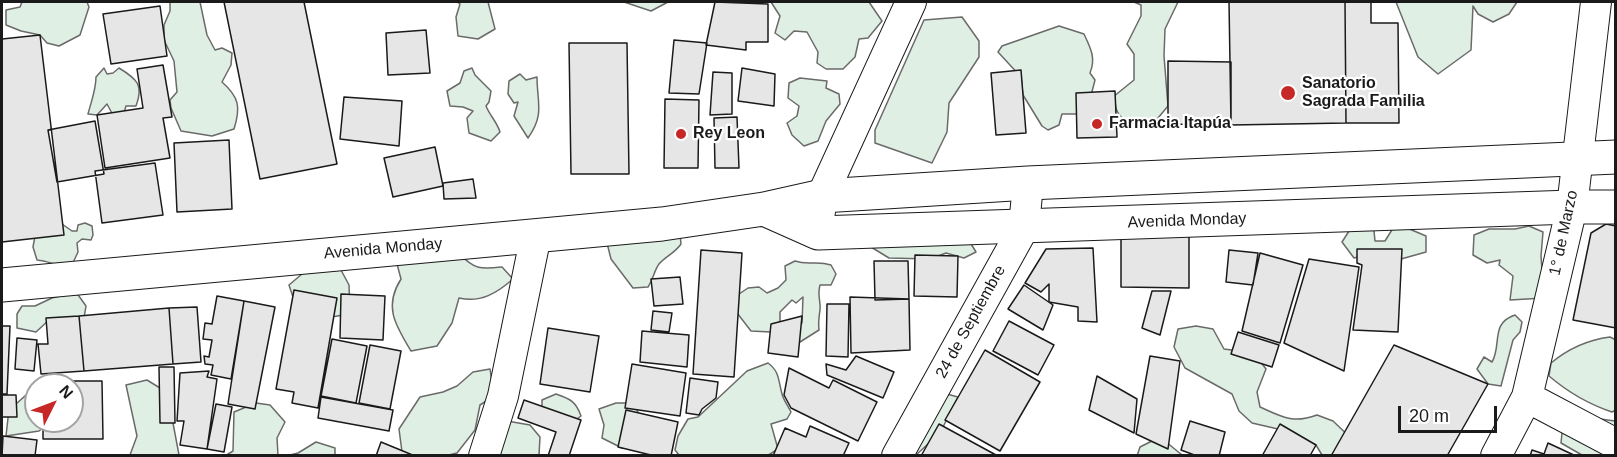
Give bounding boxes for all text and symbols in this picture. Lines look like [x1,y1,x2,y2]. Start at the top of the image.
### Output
place label: Sanatorio Sagrada Familia [1302,74,1425,112]
marker: Sanatorio Sagrada Familia [1279,84,1297,102]
place label: Farmacia Itapúa [1109,114,1231,134]
marker: Farmacia Itapúa [1090,117,1104,131]
place label: Rey Leon [693,124,765,144]
marker: Rey Leon [674,127,688,141]
street label: 1° de Marzo [1546,189,1582,277]
street label: Avenida Monday [1127,209,1247,233]
street label: Avenida Monday [323,234,443,264]
street label: 24 de Septiembre [932,262,1010,382]
north arrow [24,373,84,433]
text: N [56,382,76,402]
scale bar [1401,394,1500,432]
text: 20 m [1409,406,1449,426]

